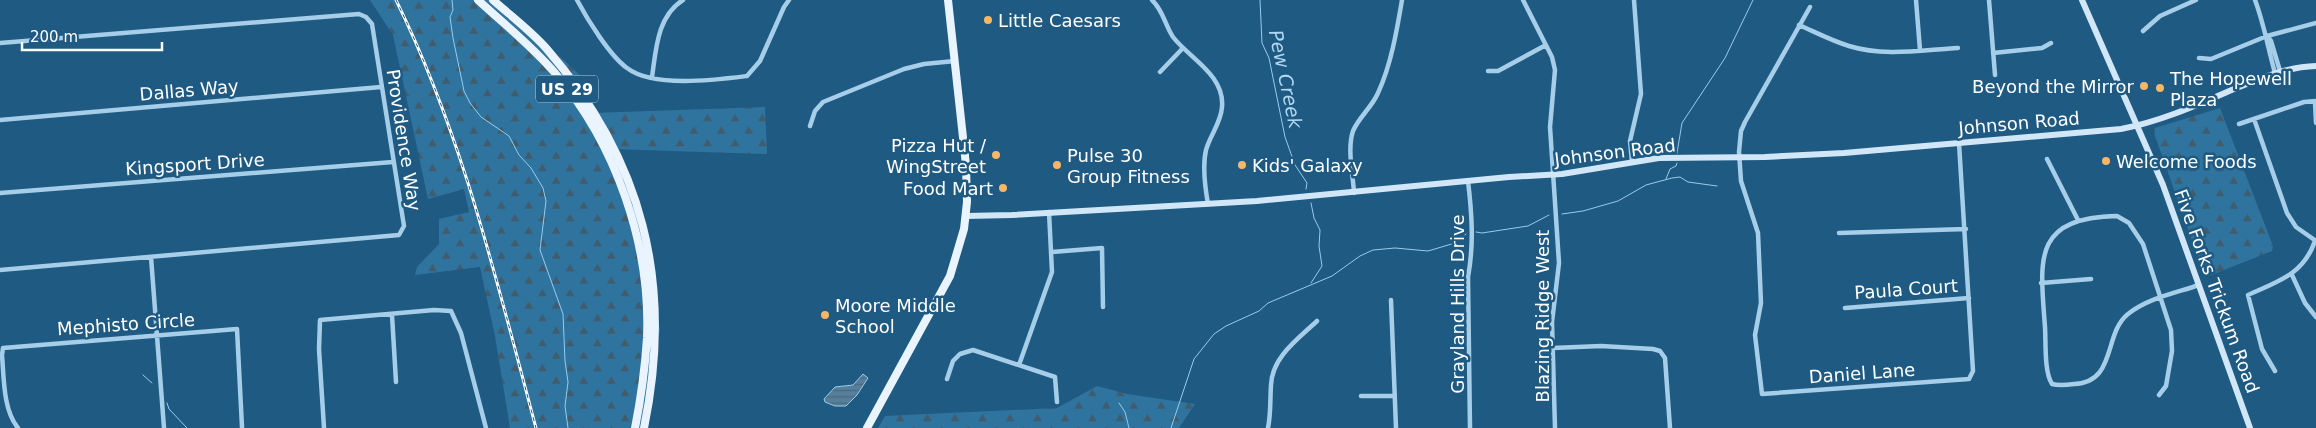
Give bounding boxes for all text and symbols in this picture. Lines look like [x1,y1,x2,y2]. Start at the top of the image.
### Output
place label: Little Caesars [998,10,1121,31]
marker: Little Caesars [982,14,994,26]
scale bar [22,20,162,52]
text: 200 m [30,28,78,46]
water label: Pew Creek [1265,28,1307,131]
street label: Providence Way [382,68,426,213]
place label: The Hopewell Plaza [2169,68,2292,110]
street label: Dallas Way [139,75,240,105]
road number: US 29 [536,76,598,102]
place label: Beyond the Mirror [1972,76,2135,97]
marker: Beyond the Mirror [2138,80,2150,92]
marker: The Hopewell Plaza [2154,82,2166,94]
street label: Johnson Road [1956,107,2081,139]
street label: Johnson Road [1552,134,1677,170]
place label: Pizza Hut / WingStreet [886,135,987,177]
place label: Pulse 30 Group Fitness [1067,145,1190,187]
street label: Kingsport Drive [125,149,265,179]
marker: Pizza Hut / WingStreet [990,149,1002,161]
place label: Welcome Foods [2116,151,2257,172]
place label: Kids' Galaxy [1252,155,1363,176]
marker: Welcome Foods [2100,155,2112,167]
marker: Pulse 30 Group Fitness [1051,159,1063,171]
marker: Kids' Galaxy [1236,159,1248,171]
place label: Food Mart [903,178,993,199]
marker: Food Mart [997,182,1009,194]
street label: Five Forks Trickum Road [2170,186,2264,396]
street label: Grayland Hills Drive [1447,214,1468,394]
street label: Blazing Ridge West [1532,230,1553,402]
street label: Paula Court [1854,275,1958,303]
place label: Moore Middle School [835,295,956,337]
street label: Mephisto Circle [56,309,196,339]
marker: Moore Middle School [819,309,831,321]
street label: Daniel Lane [1808,359,1916,387]

